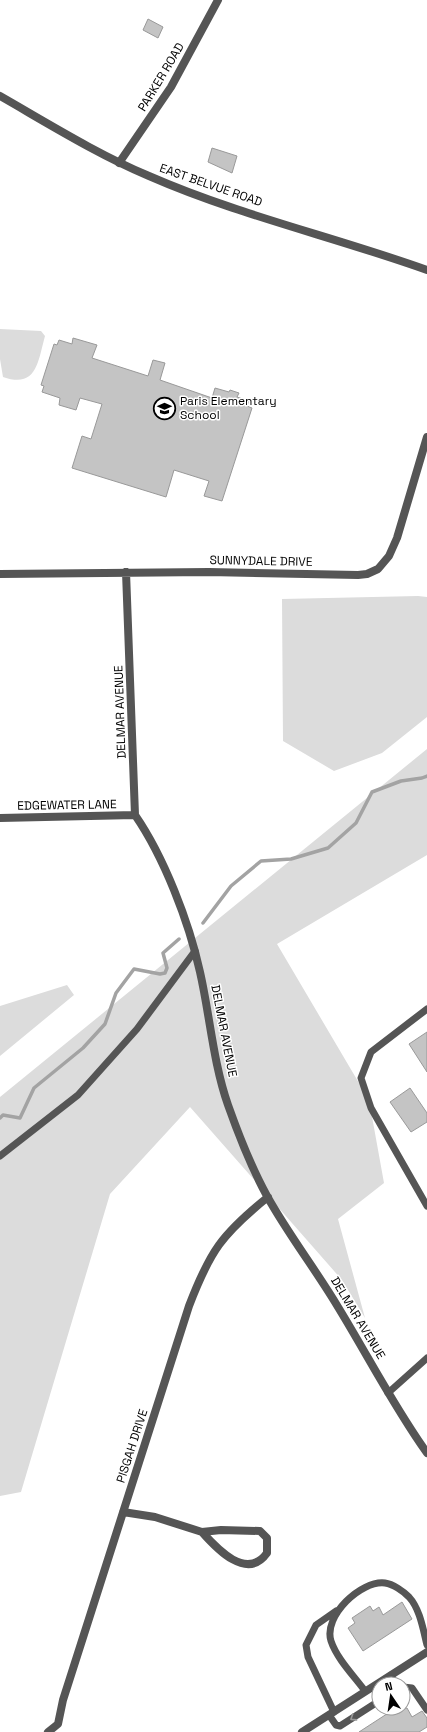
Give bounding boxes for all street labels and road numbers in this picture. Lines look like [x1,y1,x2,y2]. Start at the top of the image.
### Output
street label: PARKER ROAD [134,40,188,114]
street label: EAST BELVUE ROAD [157,160,265,210]
street label: SUNNYDALE DRIVE [209,552,313,570]
street label: DELMAR AVENUE [110,665,130,759]
street label: EDGEWATER LANE [17,796,117,814]
street label: DELMAR AVENUE [207,984,241,1079]
street label: DELMAR AVENUE [327,1274,389,1362]
street label: PISGAH DRIVE [113,1407,152,1485]

